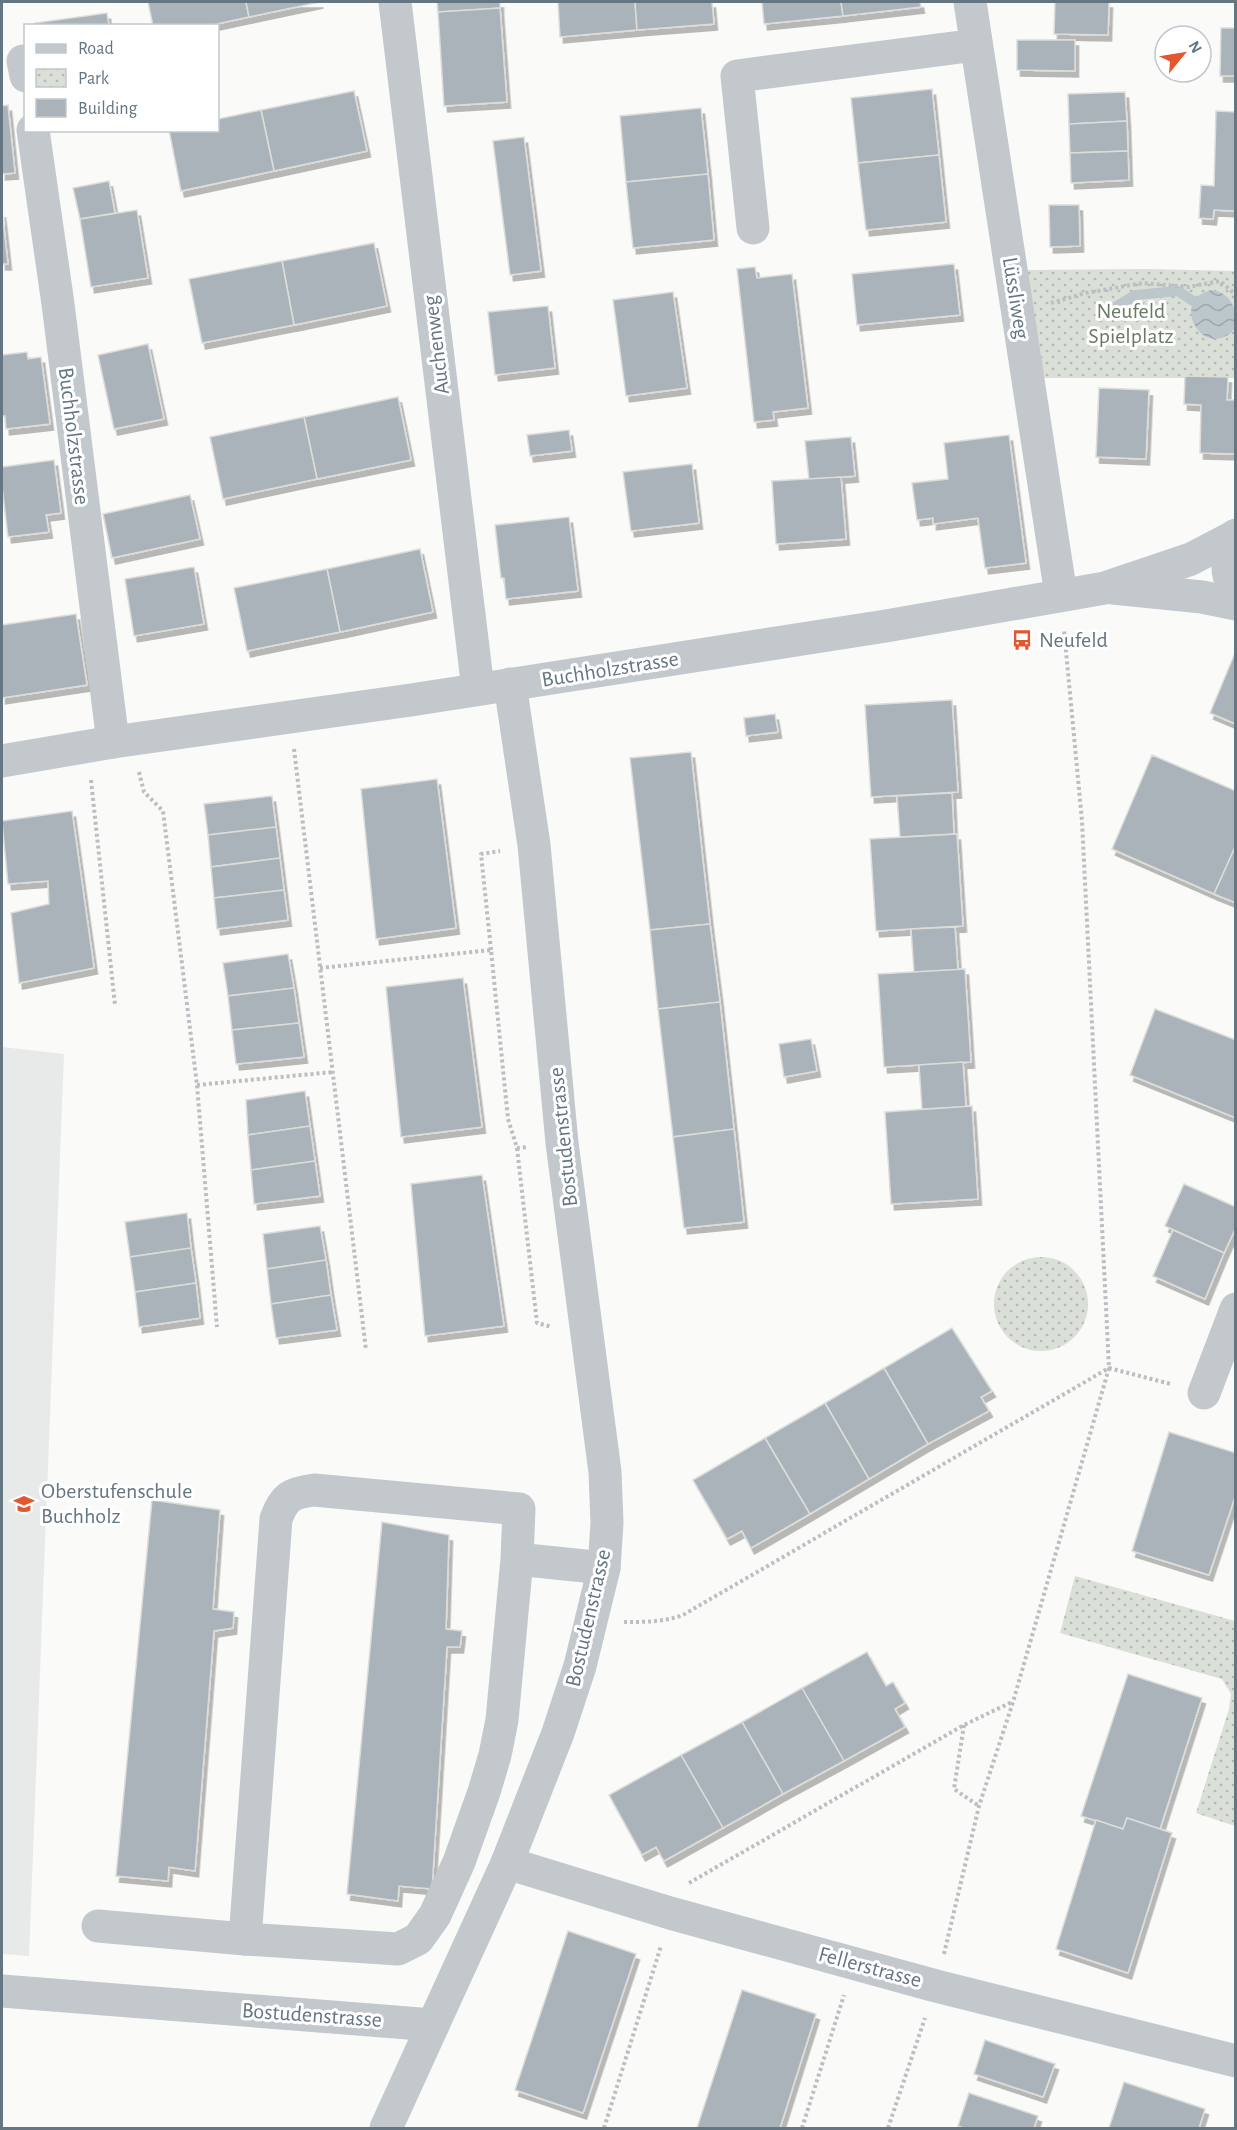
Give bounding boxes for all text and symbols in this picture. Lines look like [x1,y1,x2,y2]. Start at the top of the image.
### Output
legend [24,24,219,132]
north arrow [1153,24,1213,84]
text: N [1185,38,1205,56]
text: Road [78,40,114,58]
text: Park [78,70,110,88]
text: Building [78,100,138,118]
street label: Lüssliweg [999,256,1033,341]
street label: Auchenweg [419,294,453,396]
park label: Neufeld Spielplatz [1088,300,1174,347]
street label: Buchholzstrasse [55,366,93,506]
bus stop icon: Neufeld [1010,628,1034,652]
place label: Neufeld [1039,629,1108,651]
street label: Buchholzstrasse [540,647,680,691]
street label: Bostudenstrasse [545,1066,581,1208]
place label: Oberstufenschule Buchholz [41,1480,192,1527]
school or university icon: Oberstufenschule Buchholz [12,1492,36,1516]
street label: Bostudenstrasse [562,1547,614,1689]
street label: Fellerstrasse [816,1943,924,1991]
street label: Bostudenstrasse [241,1999,383,2031]

